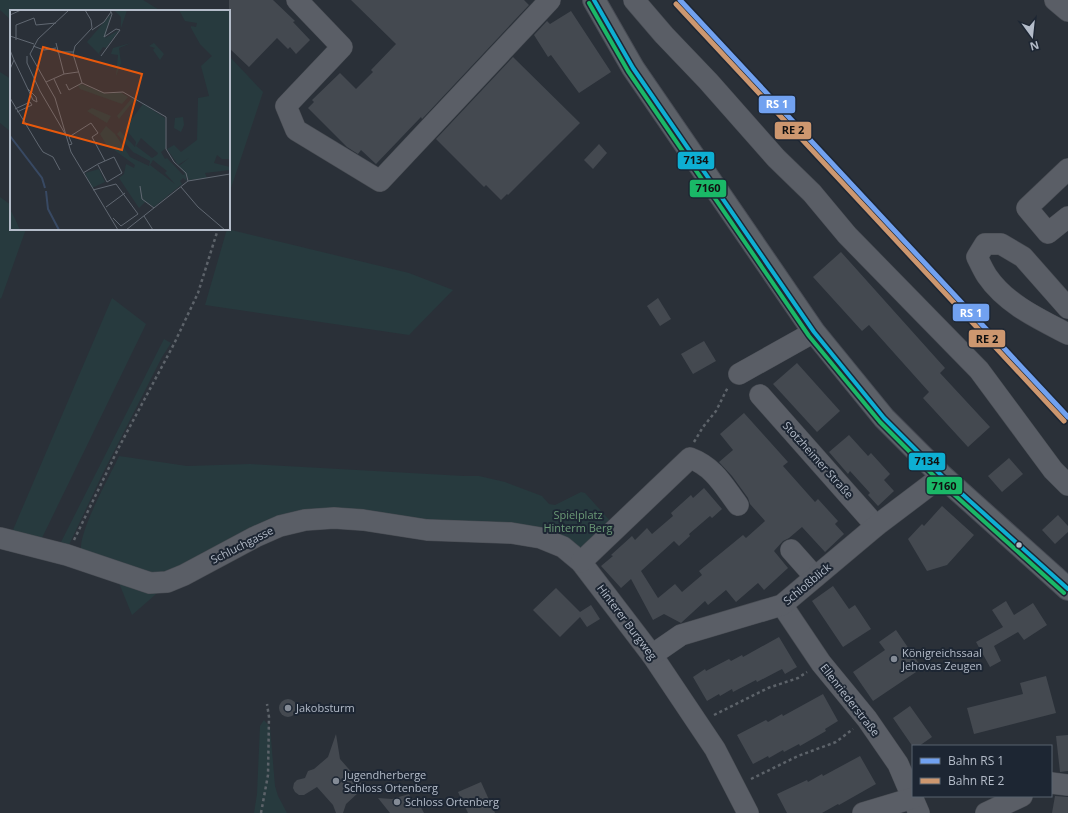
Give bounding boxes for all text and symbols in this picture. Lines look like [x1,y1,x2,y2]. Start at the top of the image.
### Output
inset map [10,10,230,230]
north arrow [1012,16,1052,56]
text: N [1028,38,1041,55]
line badge: RS 1 [758,95,796,114]
text: RS 1 [766,96,788,111]
line badge: RE 2 [774,121,812,140]
text: RE 2 [782,122,804,137]
line badge: 7134 [677,151,715,170]
text: 7134 [683,152,709,167]
line badge: 7160 [689,179,727,198]
text: 7160 [695,180,721,195]
line badge: RS 1 [952,303,990,322]
text: RS 1 [960,305,982,320]
line badge: RE 2 [968,329,1006,348]
text: RE 2 [976,331,998,346]
street label: Stotzheimer Straße [780,418,857,501]
line badge: 7134 [908,452,946,471]
text: 7134 [914,453,940,468]
line badge: 7160 [926,476,963,495]
text: 7160 [931,478,957,493]
park label: Spielplatz Hinterm Berg [543,507,613,535]
street label: Schluchgasse [208,522,276,567]
unlabelled marker [1014,540,1024,550]
street label: Schloßblick [780,559,834,608]
street label: Hinterer Burgweg [594,581,661,662]
place label: Königreichssaal Jehovas Zeugen [901,645,982,673]
marker: Königreichssaal Jehovas Zeugen [889,654,899,664]
street label: Ellenriederstraße [817,660,883,739]
place label: Jakobsturm [295,700,355,715]
marker: Jakobsturm [283,703,293,713]
legend [912,745,1052,797]
text: Bahn RS 1 [948,752,1004,769]
place label: Jugendherberge Schloss Ortenberg [343,767,438,795]
text: Bahn RE 2 [948,772,1004,789]
marker: Jugendherberge Schloss Ortenberg [331,776,341,786]
place label: Schloss Ortenberg [405,794,499,809]
marker: Schloss Ortenberg [392,797,402,807]

